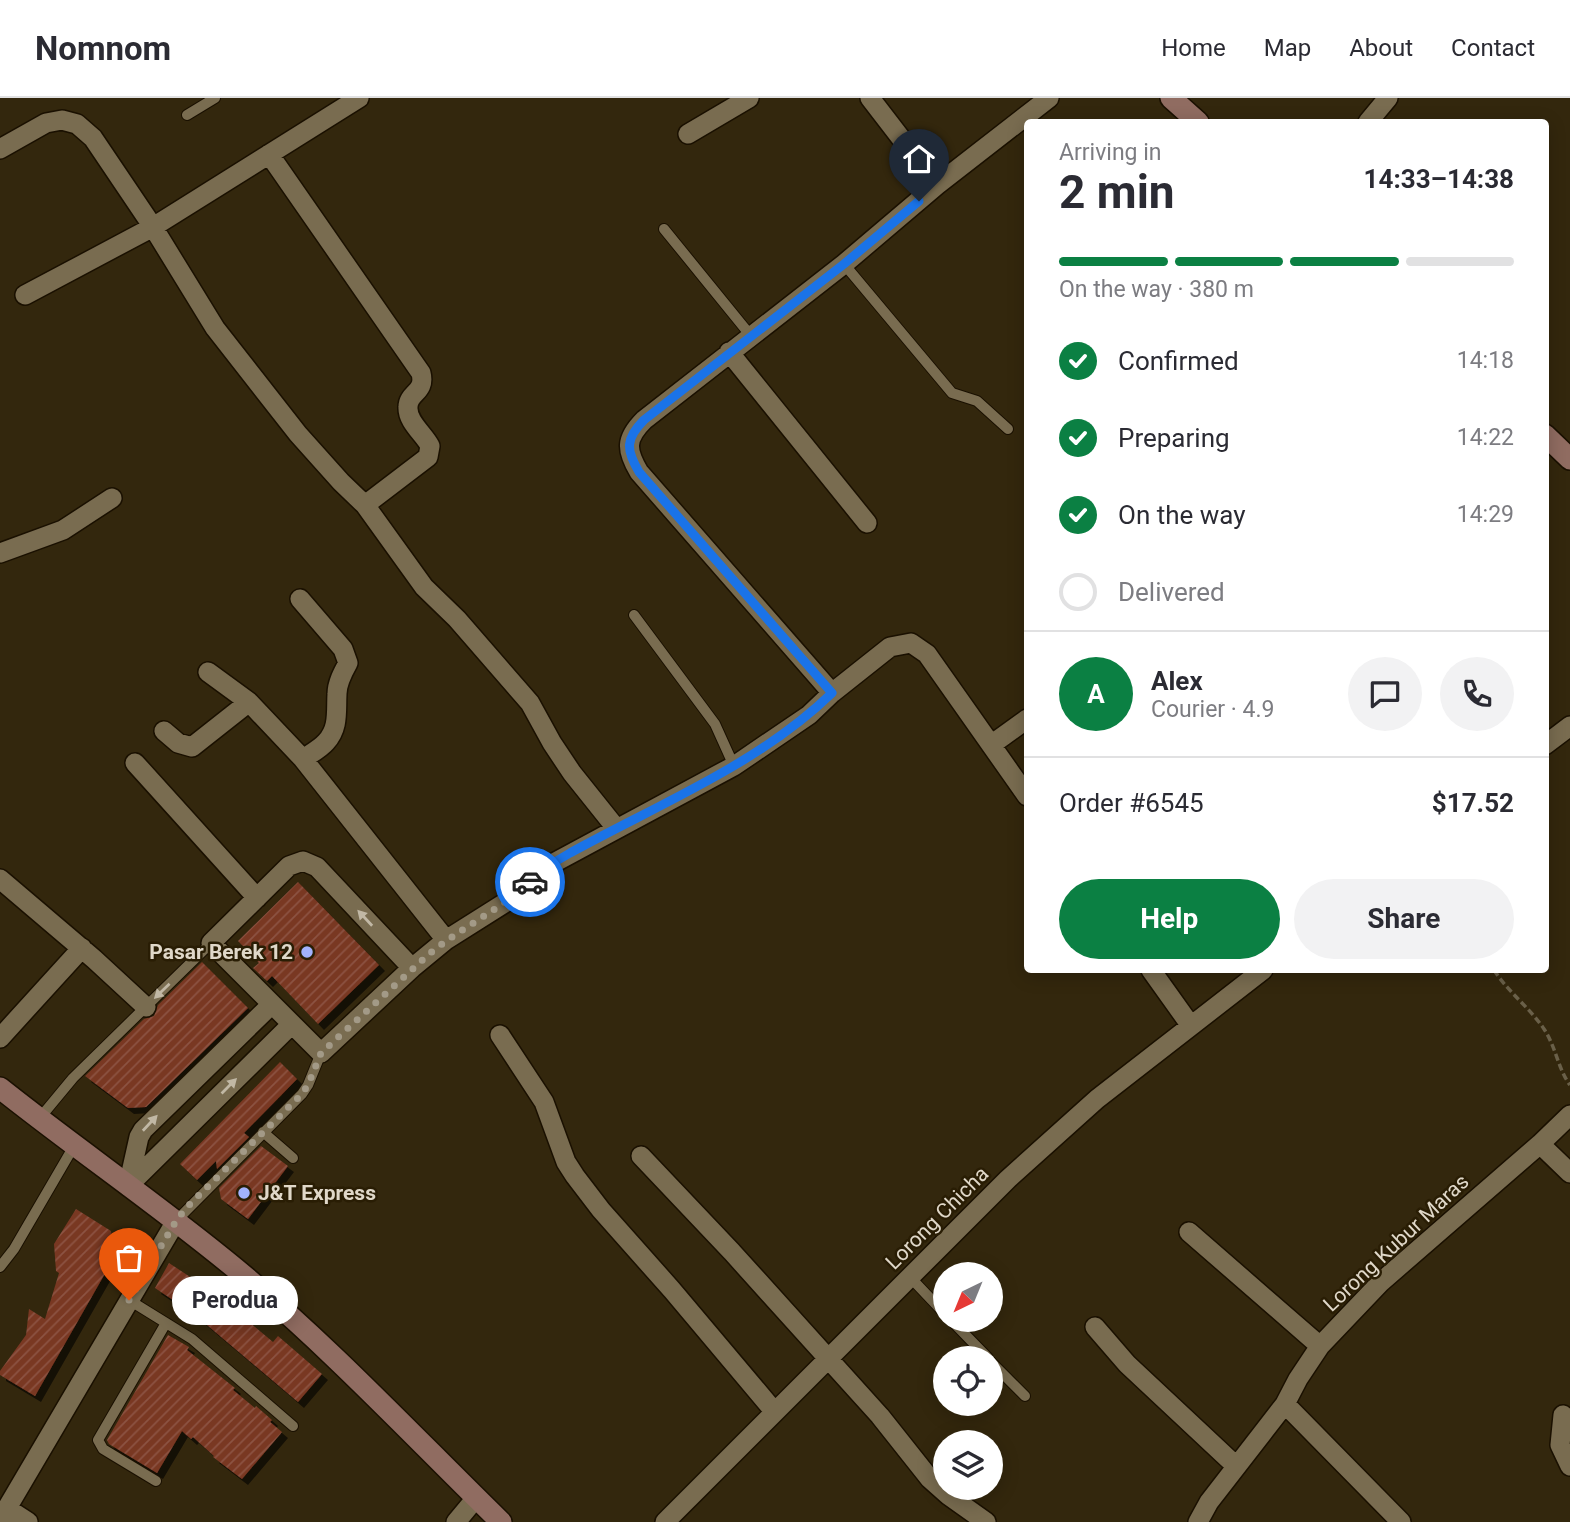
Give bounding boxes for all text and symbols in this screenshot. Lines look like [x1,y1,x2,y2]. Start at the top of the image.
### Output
text: Nomnom [35,29,171,68]
text: Home [1161,34,1226,62]
text: Map [1264,34,1311,62]
text: About [1349,34,1413,62]
text: Contact [1451,34,1535,62]
pin [889,129,949,201]
text: Arriving in [1059,139,1162,166]
icon: home [900,140,938,178]
text: 14:33–14:38 [1364,164,1514,194]
text: 2 min [1059,165,1175,219]
text: On the way · 380 m [1059,276,1254,303]
icon: check [1059,342,1097,380]
text: Confirmed [1118,346,1239,376]
text: 14:18 [1457,347,1514,374]
icon: check [1059,419,1097,457]
text: Preparing [1118,423,1230,453]
text: 14:22 [1457,424,1514,451]
icon: check [1059,496,1097,534]
text: On the way [1118,500,1246,530]
text: 14:29 [1457,501,1514,528]
text: Delivered [1118,577,1225,607]
button: chat [1348,657,1422,731]
button: phone [1440,657,1514,731]
text: Alex [1151,666,1203,696]
text: A [1087,679,1105,709]
text: Courier · 4.9 [1151,696,1274,723]
text: Order #6545 [1059,788,1204,818]
text: $17.52 [1432,788,1514,818]
courier [495,847,565,917]
icon: car [511,863,549,901]
button: Help [1059,879,1280,959]
button: Share [1294,879,1514,959]
one-way arrow [358,910,374,927]
place label: Pasar Berek 12 [149,940,293,964]
marker: Pasar Berek 12 [299,944,315,960]
one-way arrow [154,982,171,998]
one-way arrow [221,1078,237,1094]
one-way arrow [142,1115,158,1132]
street label: Lorong Chicha [881,1162,993,1274]
street label: Lorong Kubur Maras [1318,1170,1474,1316]
place label: J&T Express [258,1181,376,1205]
marker: J&T Express [236,1185,252,1201]
pin [99,1228,159,1300]
icon: bag [110,1239,148,1277]
north arrow [933,1262,1003,1332]
map controls [933,1262,1003,1500]
callout: Perodua [171,1276,297,1324]
text: Perodua [192,1287,278,1314]
button: locate [933,1346,1003,1416]
button: layers [933,1430,1003,1500]

